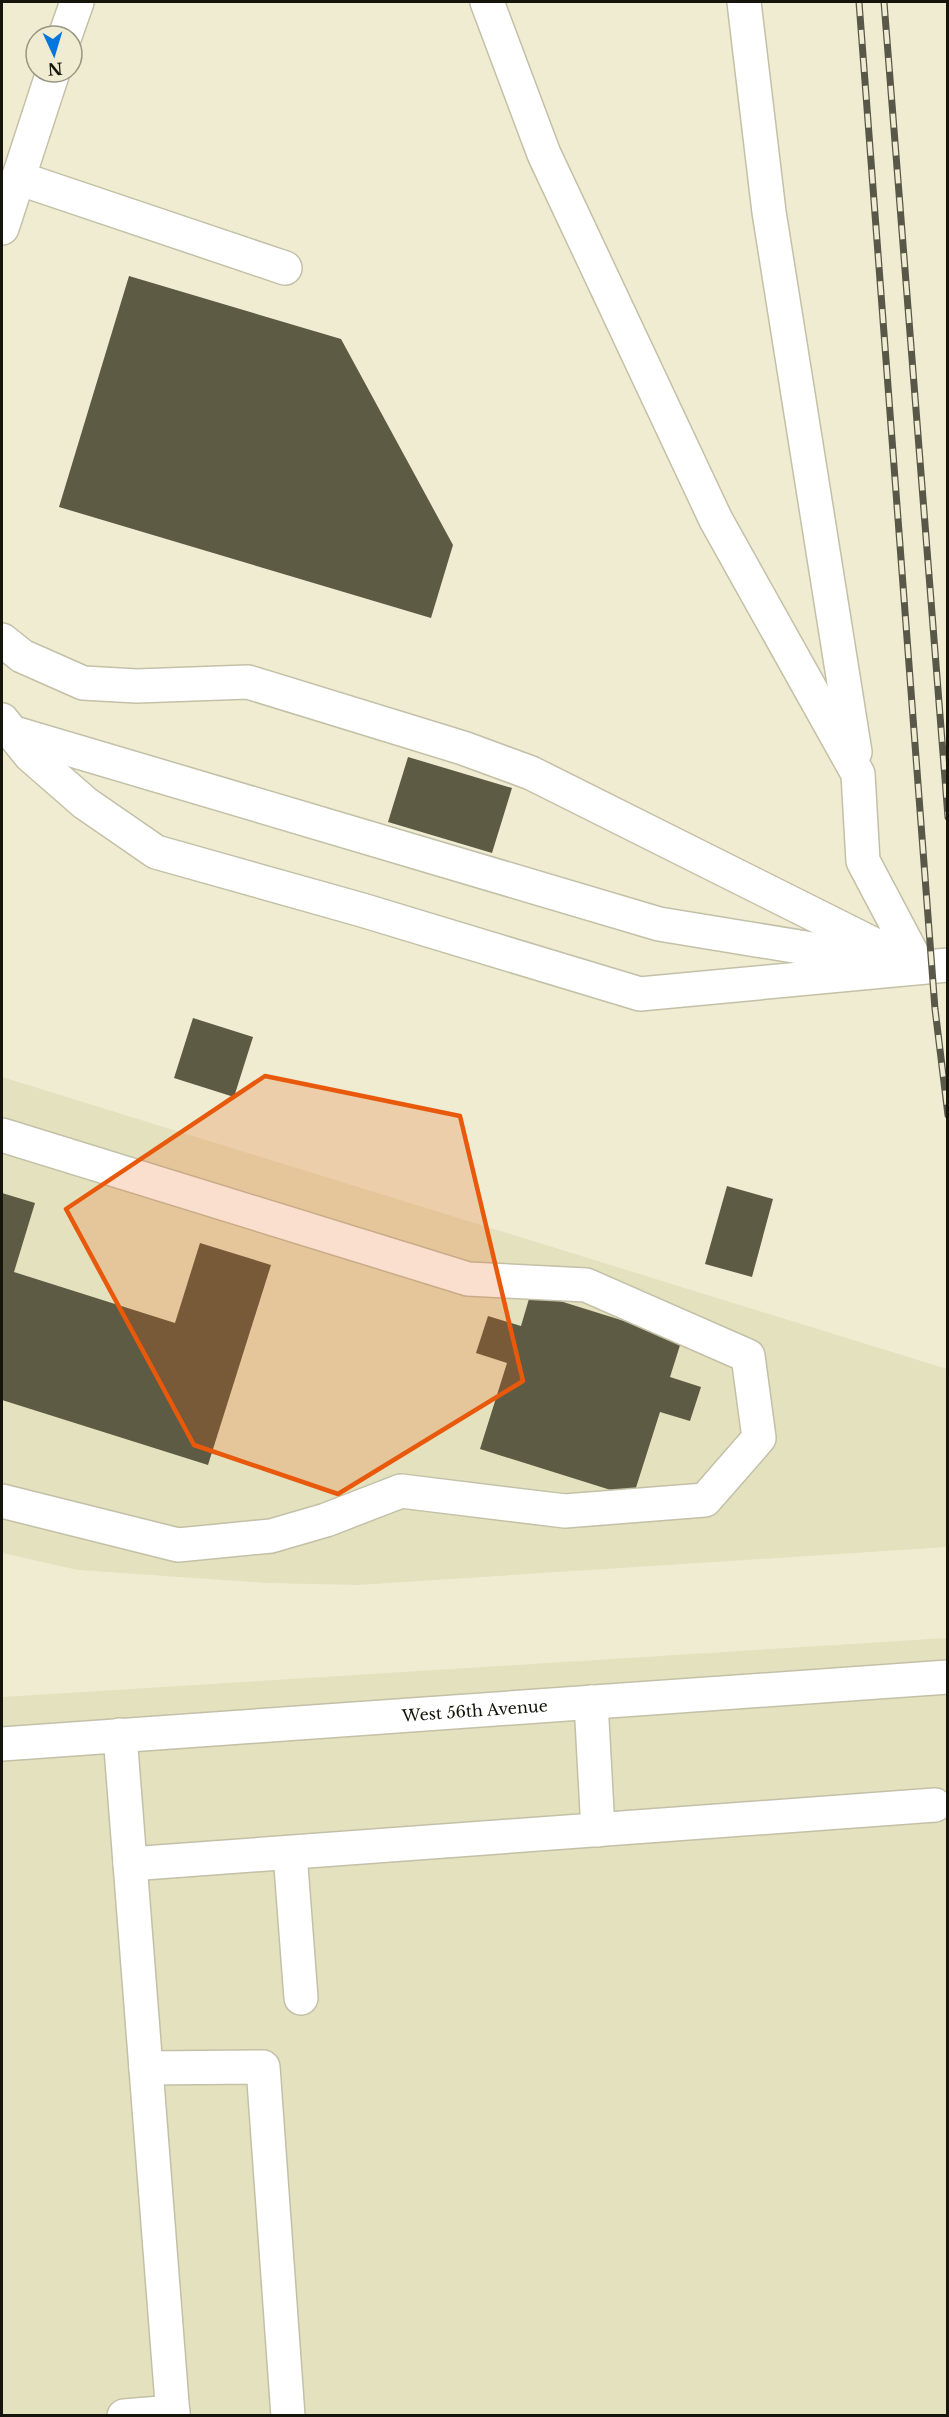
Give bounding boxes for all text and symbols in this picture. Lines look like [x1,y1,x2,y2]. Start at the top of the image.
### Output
north arrow [24,24,84,84]
text: N [47,58,63,79]
street label: West 56th Avenue [400,1695,548,1726]

